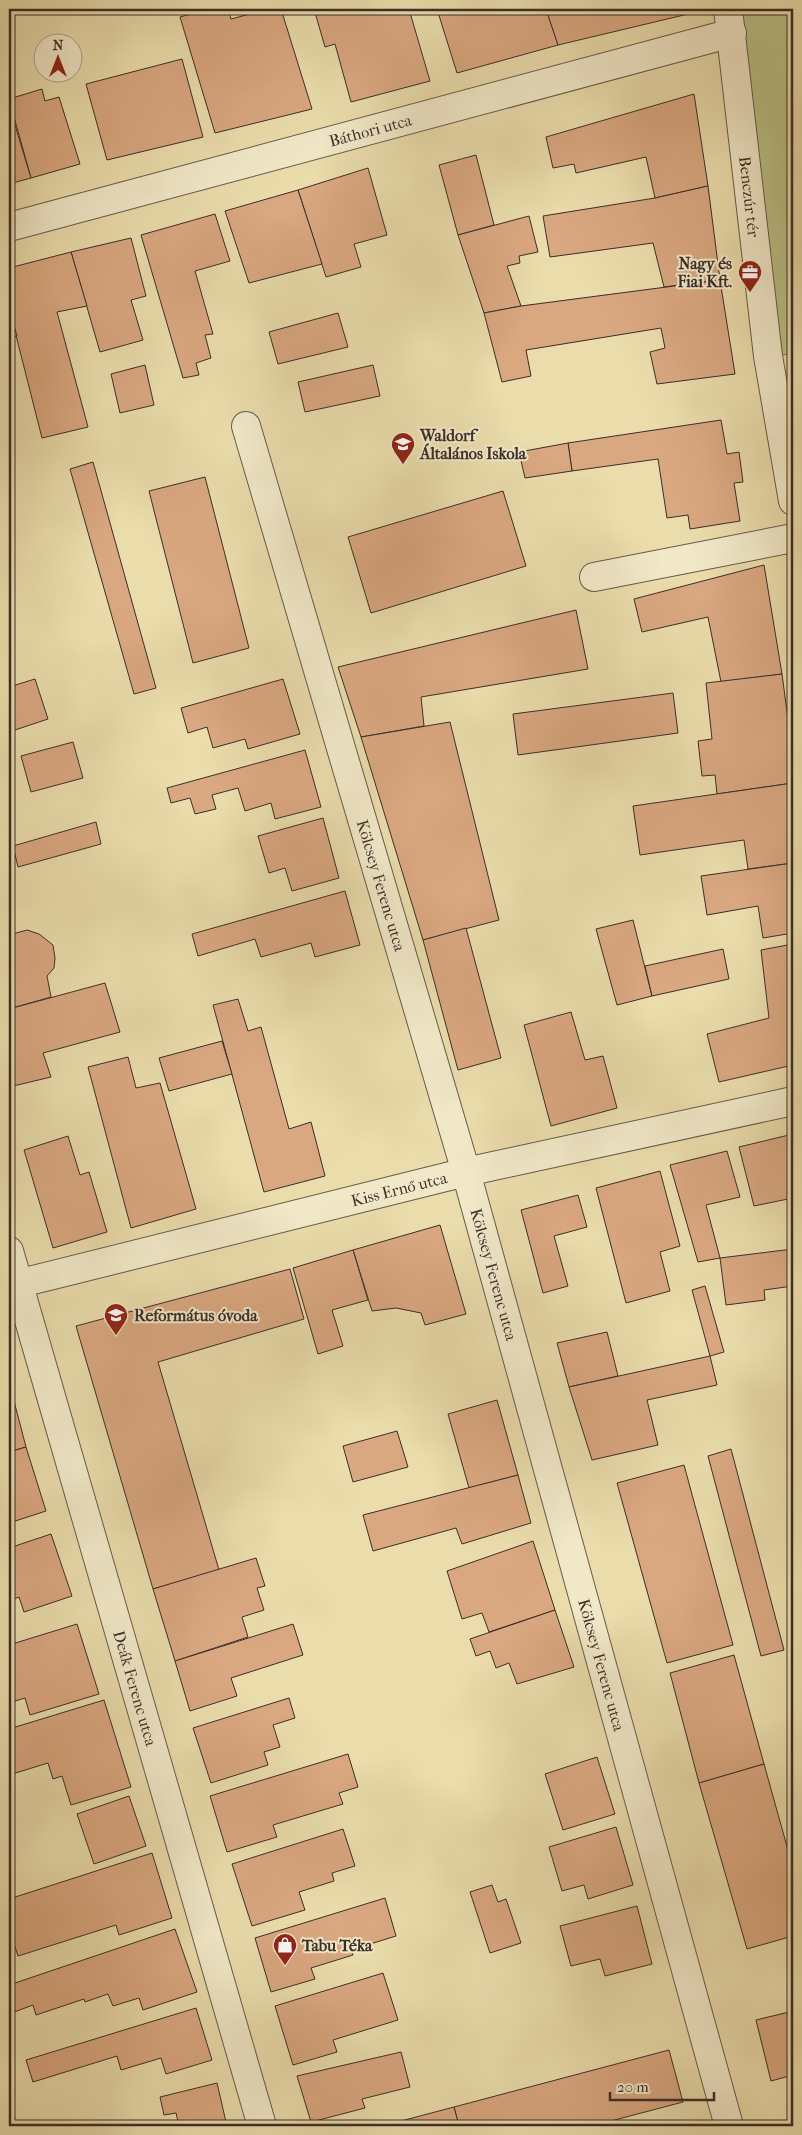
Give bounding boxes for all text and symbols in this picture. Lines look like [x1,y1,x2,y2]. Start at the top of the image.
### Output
north arrow [32,32,82,82]
text: N [53,37,64,54]
street label: Báthori utca [327,110,414,150]
street label: Benczúr tér [736,155,764,238]
place label: Nagy és Fiai Kft. [676,254,732,291]
office icon: Nagy és Fiai Kft. [737,259,763,293]
place label: Waldorf Általános Iskola [419,426,527,463]
school or university icon: Waldorf Általános Iskola [390,431,416,465]
street label: Kölcsey Ferenc utca [353,817,410,954]
street label: Kiss Ernő utca [349,1167,450,1210]
street label: Kölcsey Ferenc utca [467,1206,522,1343]
school or university icon: Református óvoda [103,1302,129,1336]
place label: Református óvoda [134,1306,258,1325]
street label: Kölcsey Ferenc utca [575,1597,629,1734]
street label: Deák Ferenc utca [110,1628,161,1749]
shop icon: Tabu Téka [272,1932,298,1966]
place label: Tabu Téka [301,1936,373,1955]
scale bar [610,2070,713,2102]
text: 20 m [617,2078,649,2096]

